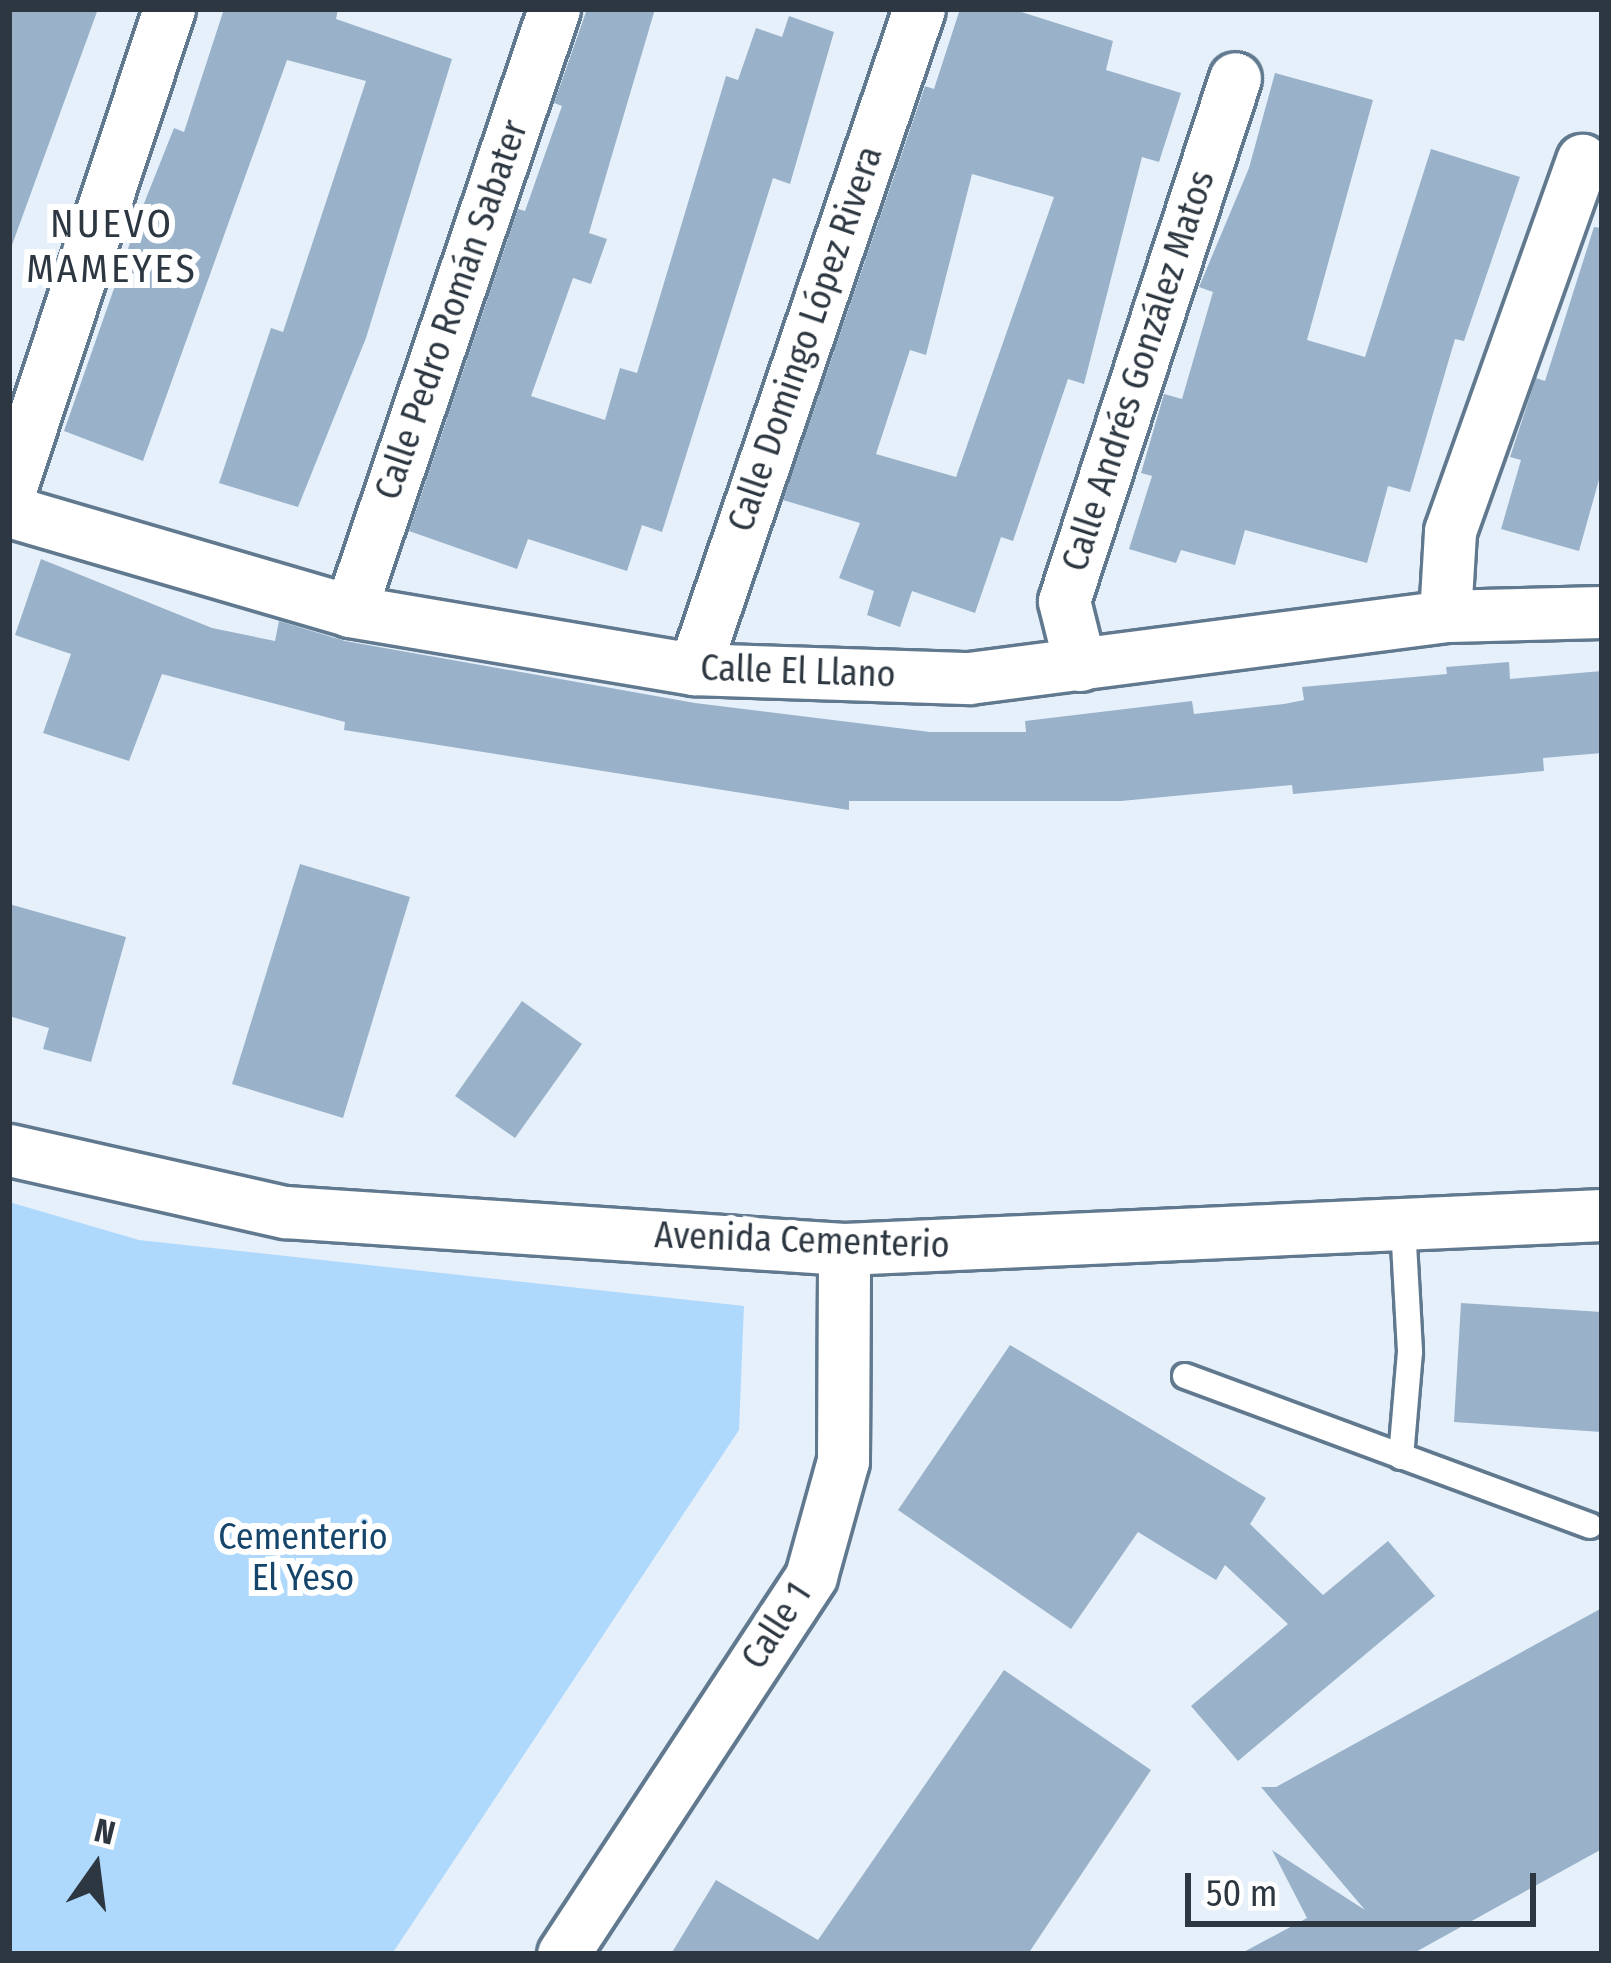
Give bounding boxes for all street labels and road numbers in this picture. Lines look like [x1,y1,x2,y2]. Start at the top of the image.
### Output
street label: Calle Pedro Román Sabater [367,115,537,505]
street label: Calle Domingo López Rivera [720,141,892,537]
street label: Calle Andrés González Matos [1054,165,1224,577]
street label: Calle El Llano [700,647,896,697]
street label: Avenida Cementerio [654,1214,950,1268]
street label: Calle 1 [733,1575,821,1677]

